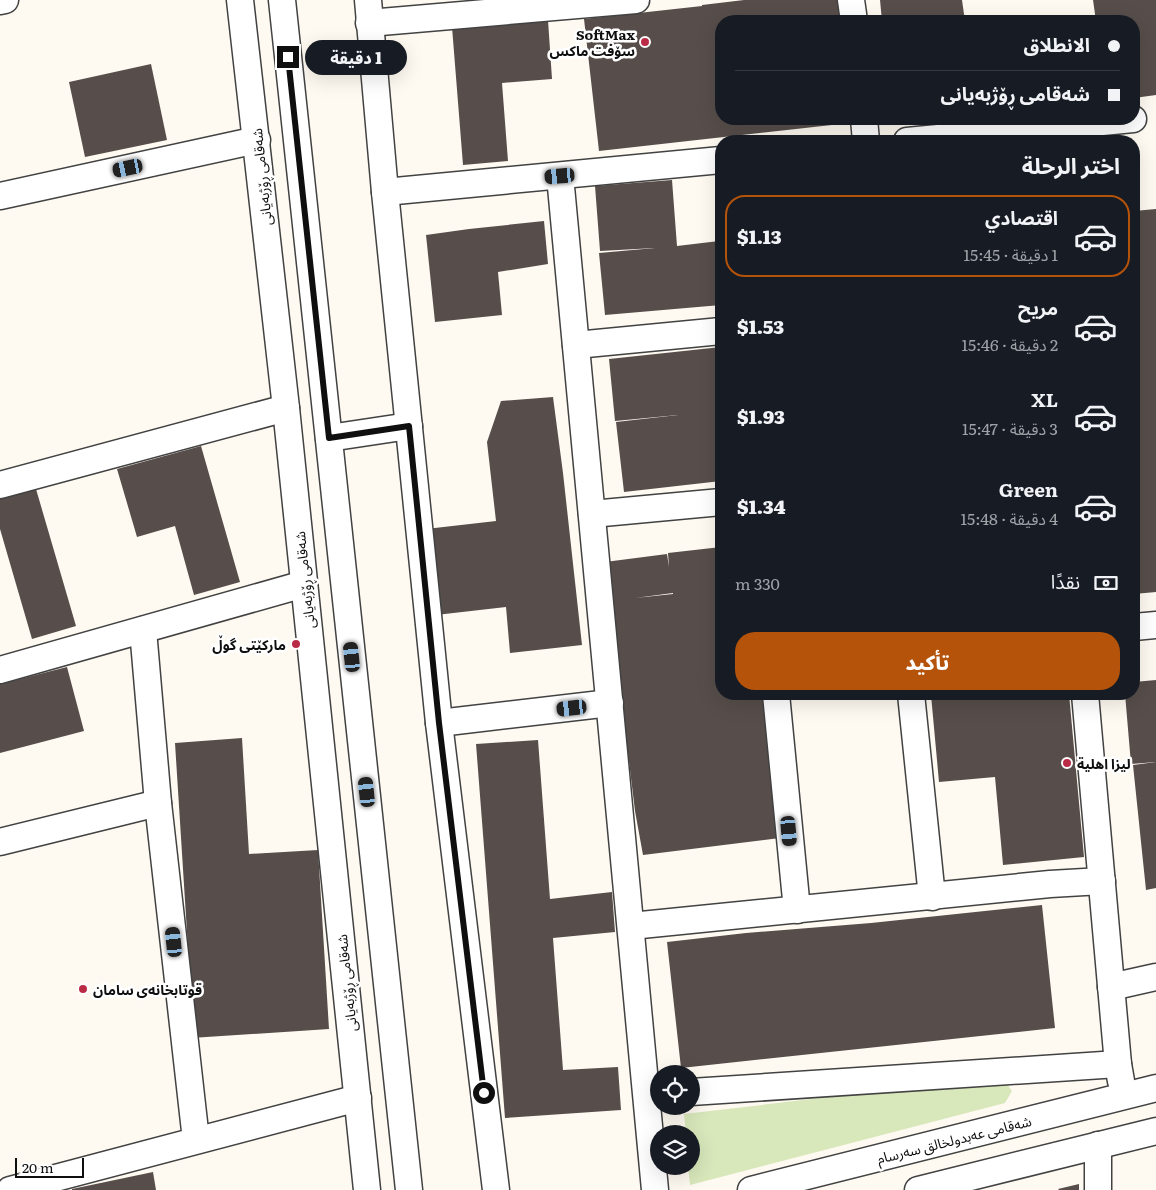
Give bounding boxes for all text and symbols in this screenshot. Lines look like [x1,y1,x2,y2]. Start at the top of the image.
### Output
place label: SoftMax سۆفت ماکس [549,24,636,60]
text: الانطلاق [1024,30,1090,58]
marker: SoftMax سۆفت ماکس [639,36,651,48]
callout: 1 دقيقة [306,40,408,74]
text: 1 دقيقة [330,45,382,69]
route end [277,46,299,68]
text: شەقامی ڕۆژبەیانی [941,79,1090,107]
street label: شەقامی ڕۆژبەیانی [246,127,279,227]
text: اختر الرحلة [1022,148,1120,181]
car [111,158,144,178]
car [544,167,575,185]
text: اقتصادي [985,203,1058,231]
icon: car [1073,214,1118,259]
text: $1.13 [737,222,782,250]
text: 1 دقيقة · 15:45 [964,242,1058,266]
text: مريح [1018,293,1058,321]
icon: car [1073,304,1118,349]
text: $1.53 [737,312,784,340]
text: 2 دقيقة · 15:46 [961,332,1058,356]
text: XL [1031,385,1058,413]
icon: car [1073,394,1118,439]
text: $1.93 [737,402,785,430]
text: 3 دقيقة · 15:47 [962,416,1058,440]
text: Green [999,475,1058,503]
icon: car [1073,484,1118,529]
text: $1.34 [737,492,786,520]
text: 4 دقيقة · 15:48 [961,506,1058,530]
street label: شەقامی ڕۆژبەیانی [289,530,322,630]
text: نقدًا [1051,567,1080,595]
icon: cash [1092,569,1120,597]
text: 330 m [735,571,780,595]
button: تأكيد [735,632,1120,690]
place label: مارکێتی گوڵ [212,634,286,654]
marker: مارکێتی گوڵ [290,638,302,650]
car [342,641,361,673]
car [556,699,587,717]
place label: ليزا اهلية [1077,753,1131,773]
marker: ليزا اهلية [1061,757,1073,769]
car [357,776,376,808]
car [780,815,797,847]
car [164,926,183,958]
street label: شەقامی ڕۆژبەیانی [331,933,364,1033]
place label: قوتابخانەی سامان [93,979,202,999]
marker: قوتابخانەی سامان [77,983,89,995]
map controls [650,1065,700,1175]
button: locate [650,1065,700,1115]
route start [473,1082,495,1104]
street label: شەقامی عەبدولخالق سەرسام [875,1110,1034,1170]
button: layers [650,1125,700,1175]
scale bar [15,1155,84,1178]
text: 20 m [22,1157,54,1177]

